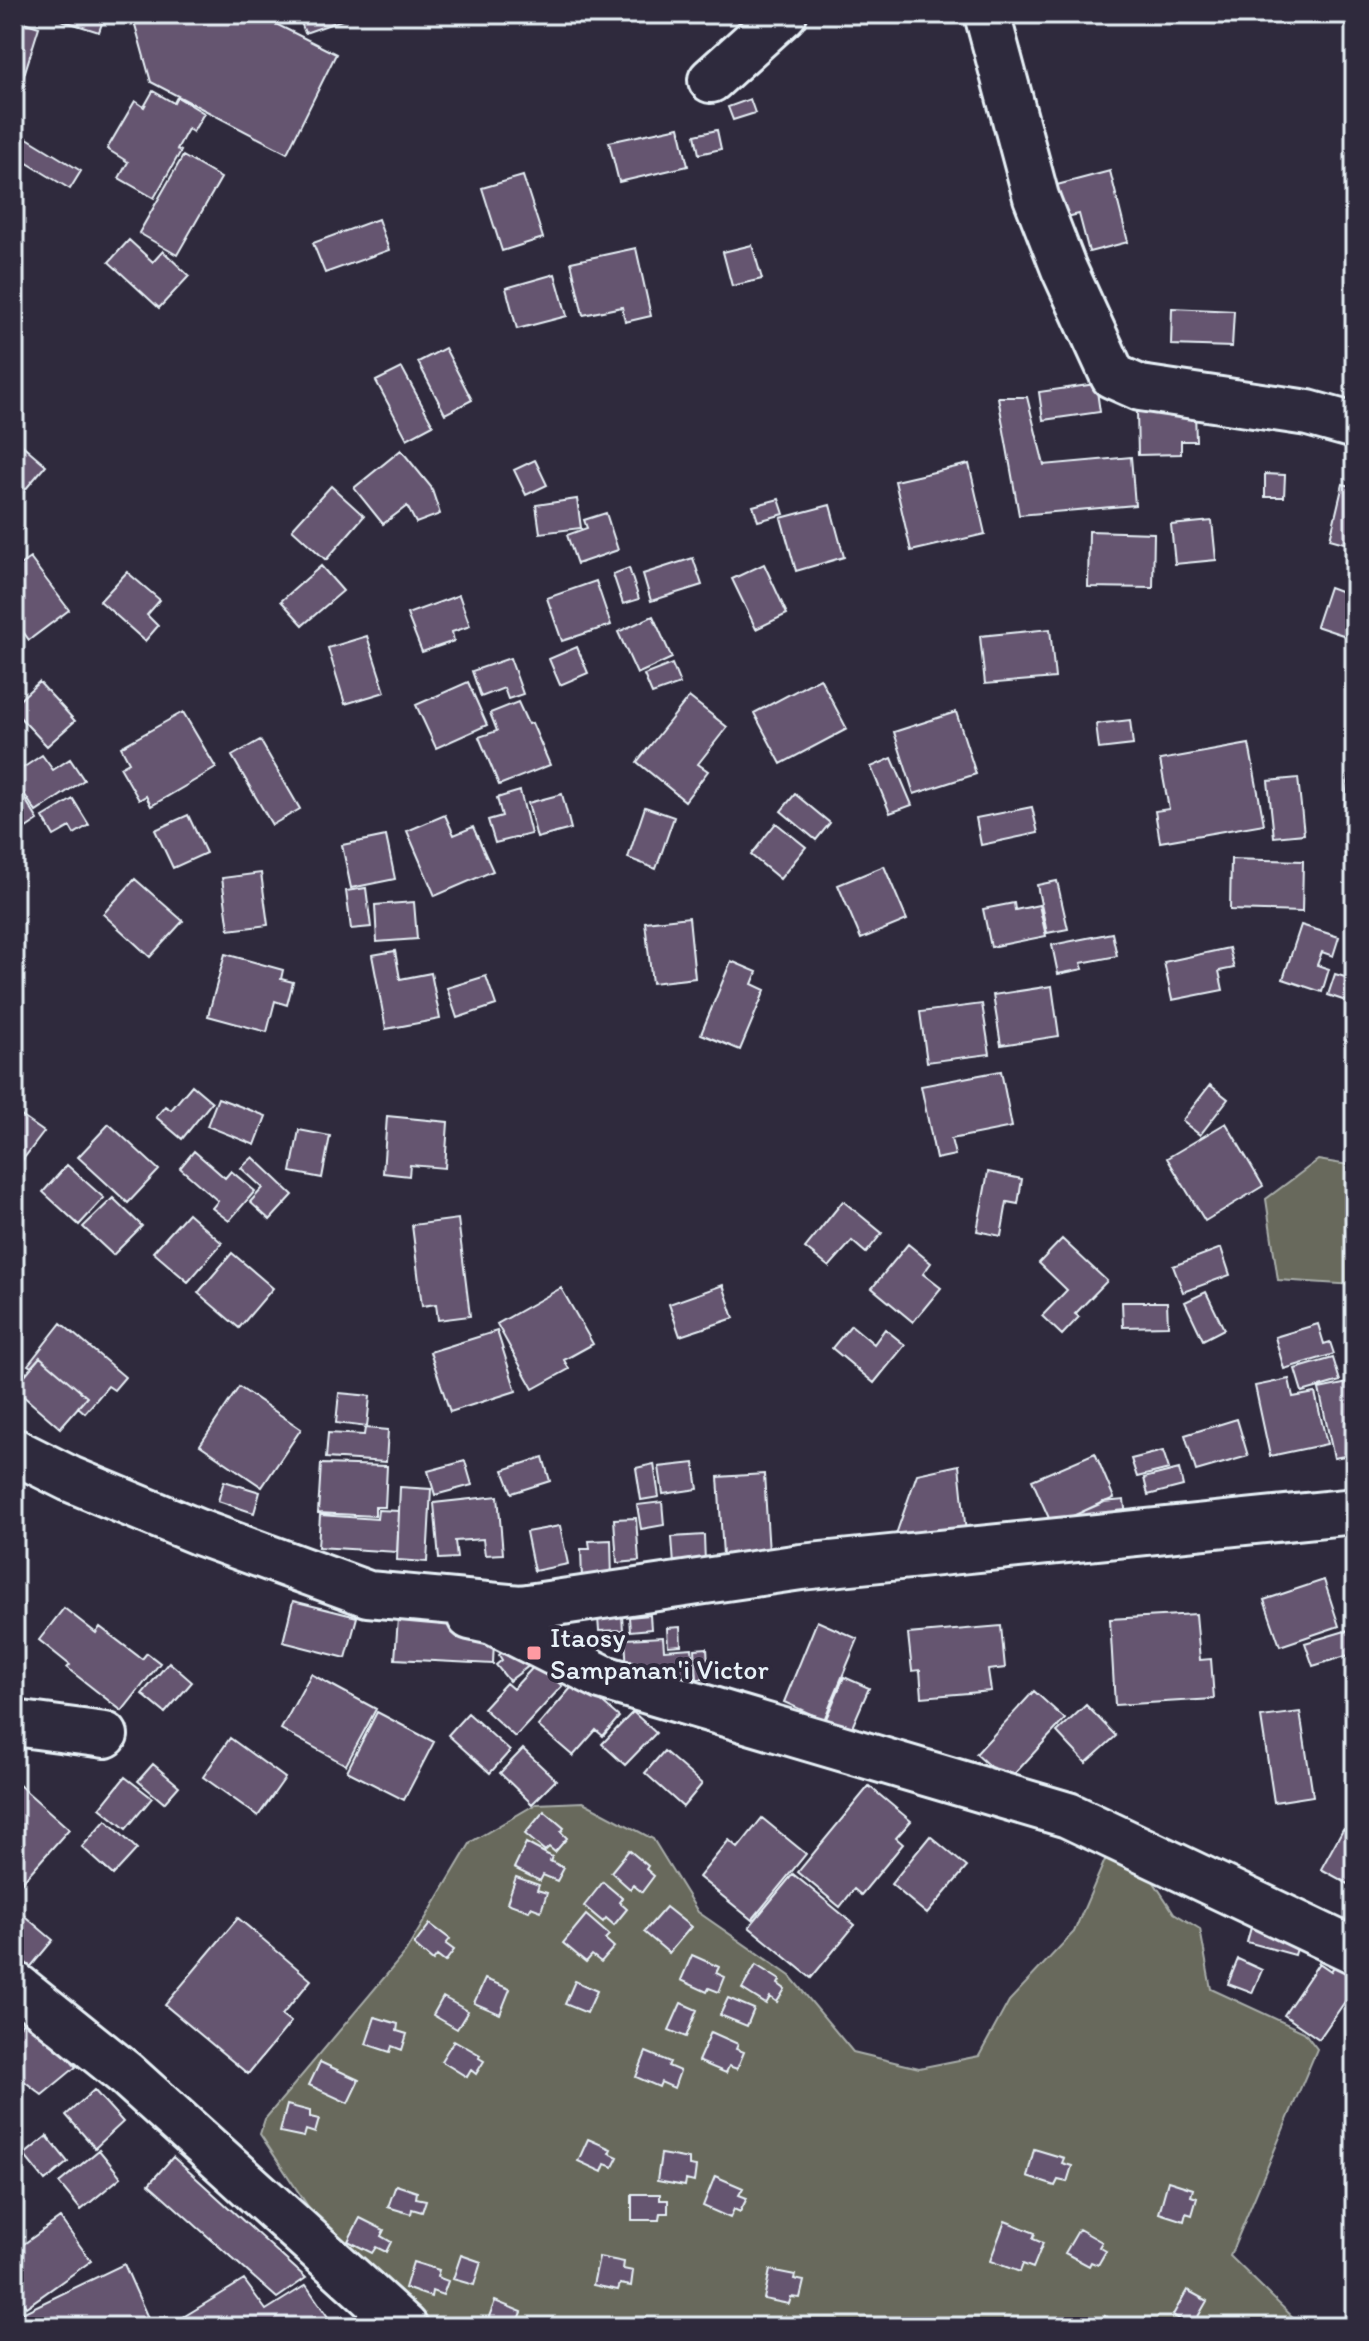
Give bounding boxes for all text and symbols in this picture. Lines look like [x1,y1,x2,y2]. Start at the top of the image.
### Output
place label: Itaosy Sampanan'i Victor [550,1620,769,1686]
marker: Itaosy Sampanan'i Victor [525,1644,543,1662]

